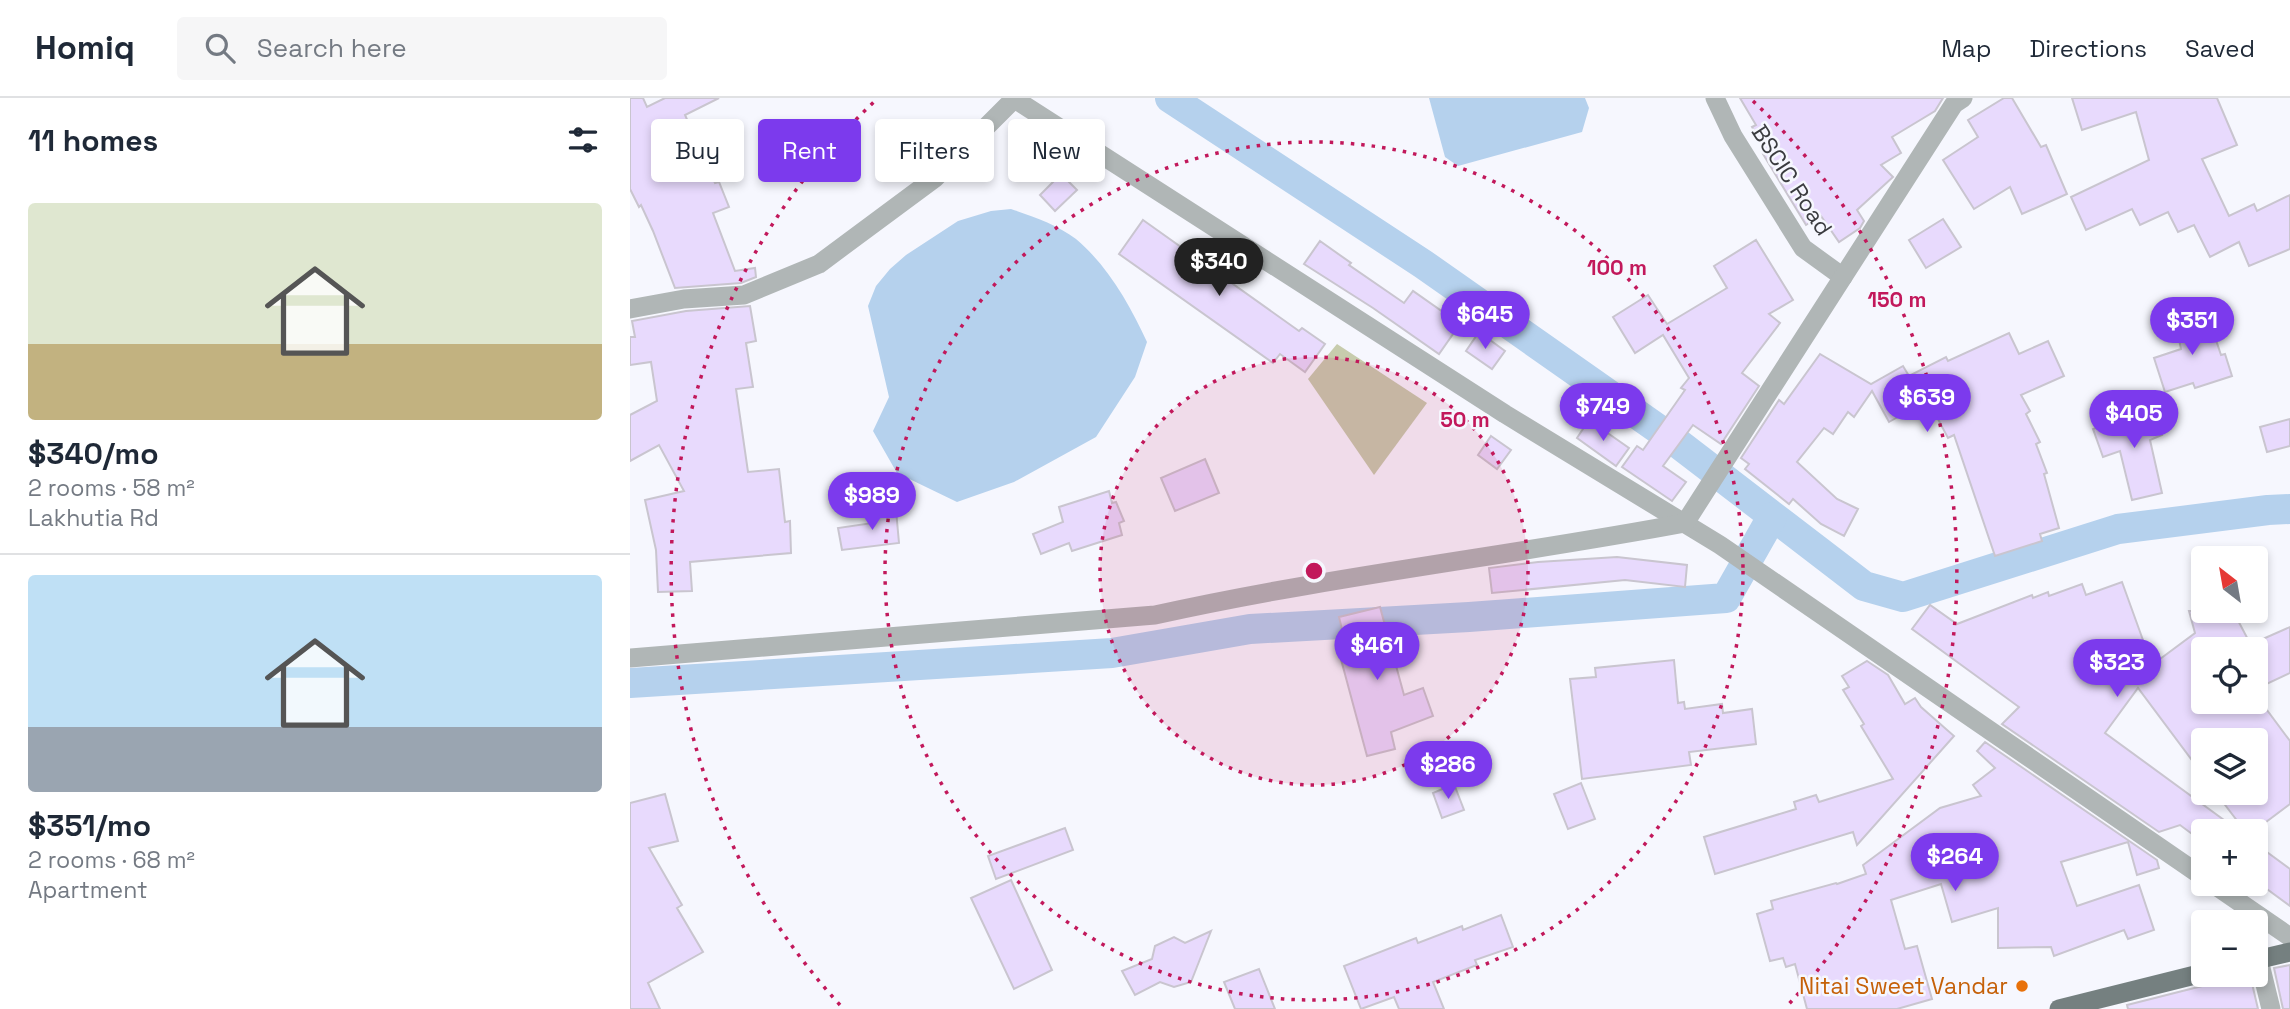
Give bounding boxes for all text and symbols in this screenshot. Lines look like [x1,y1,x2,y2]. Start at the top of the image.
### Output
search box [177,17,667,80]
text: Homiq [35,27,135,69]
icon: search [201,29,239,67]
text: Search here [257,31,407,65]
text: Map [1941,33,1991,64]
text: Directions [2029,33,2147,64]
text: Saved [2185,33,2255,64]
chip: Buy [651,119,744,182]
chip: Rent [758,119,861,182]
chip: Filters [875,119,994,182]
chip: New [1008,119,1105,182]
street label: BSCIC Road [1745,119,1839,241]
text: 11 homes [28,121,158,160]
icon: filters [564,121,602,159]
pin: $340 [1178,238,1260,298]
text: $340 [1190,246,1248,276]
icon: home [252,248,378,374]
text: 100 m [1587,254,1647,281]
text: 150 m [1868,286,1926,313]
pin: $645 [1444,292,1526,351]
pin: $351 [2151,298,2233,357]
text: $645 [1457,299,1513,329]
text: $351 [2166,305,2218,335]
pin: $639 [1886,374,1968,434]
text: $639 [1899,382,1955,412]
pin: $749 [1562,384,1644,443]
pin: $405 [2093,390,2175,450]
text: $749 [1576,391,1630,421]
text: $405 [2105,398,2163,428]
text: 50 m [1440,406,1490,433]
text: $340/mo [28,434,159,473]
pin: $989 [831,472,913,532]
text: 2 rooms · 58 m² [28,473,195,503]
text: $989 [844,480,900,510]
text: Lakhutia Rd [28,503,159,533]
north arrow [2191,546,2268,623]
map controls [2191,546,2268,987]
centre of rings [1302,559,1326,583]
icon: home [252,620,378,746]
pin: $461 [1336,622,1418,682]
text: $461 [1350,630,1404,660]
button: locate [2191,637,2268,714]
pin: $323 [2076,640,2158,699]
text: $323 [2089,647,2145,677]
button: layers [2191,728,2268,805]
pin: $286 [1407,742,1489,801]
text: $286 [1420,749,1476,779]
text: $351/mo [28,806,151,845]
button: + [2191,819,2268,896]
pin: $264 [1914,834,1996,893]
text: $264 [1927,841,1983,871]
text: 2 rooms · 68 m² [28,845,195,875]
text: Apartment [28,875,148,905]
button: − [2191,910,2268,987]
place label: Nitai Sweet Vandar [1799,971,2008,1001]
marker: Nitai Sweet Vandar [2014,978,2030,994]

